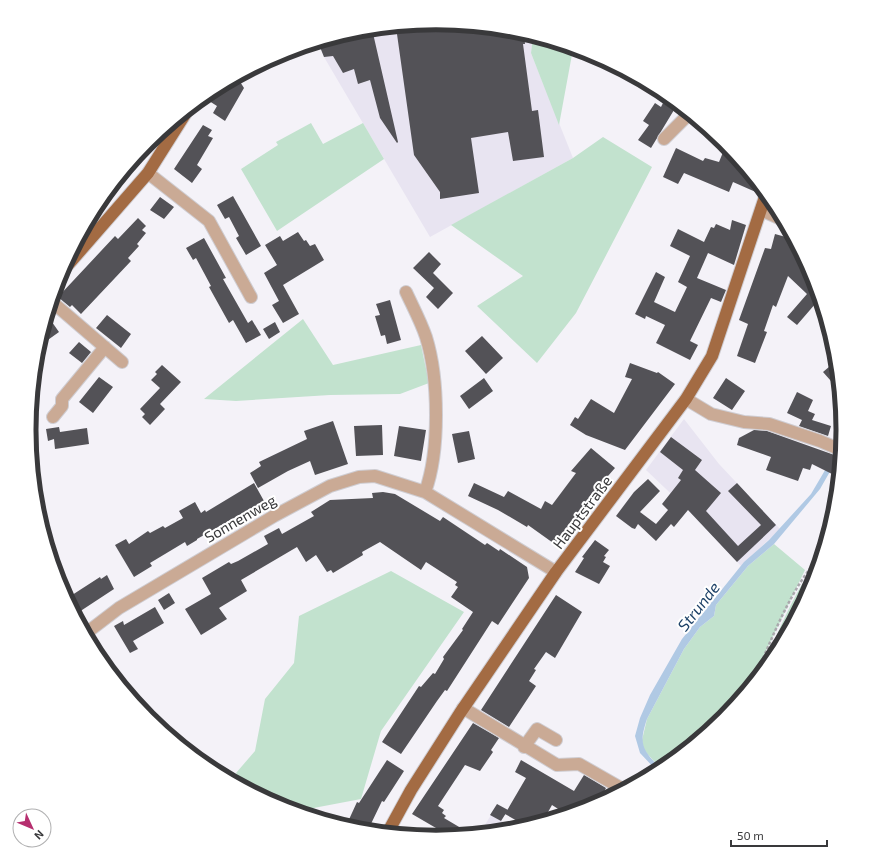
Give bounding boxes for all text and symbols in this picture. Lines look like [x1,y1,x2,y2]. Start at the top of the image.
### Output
street label: Hauptstraße [549,472,615,552]
street label: Sonnenweg [201,490,280,546]
water label: Strunde [673,577,723,634]
north arrow [12,808,52,848]
scale bar [731,822,827,848]
text: N [32,828,47,843]
text: 50 m [737,828,764,842]

